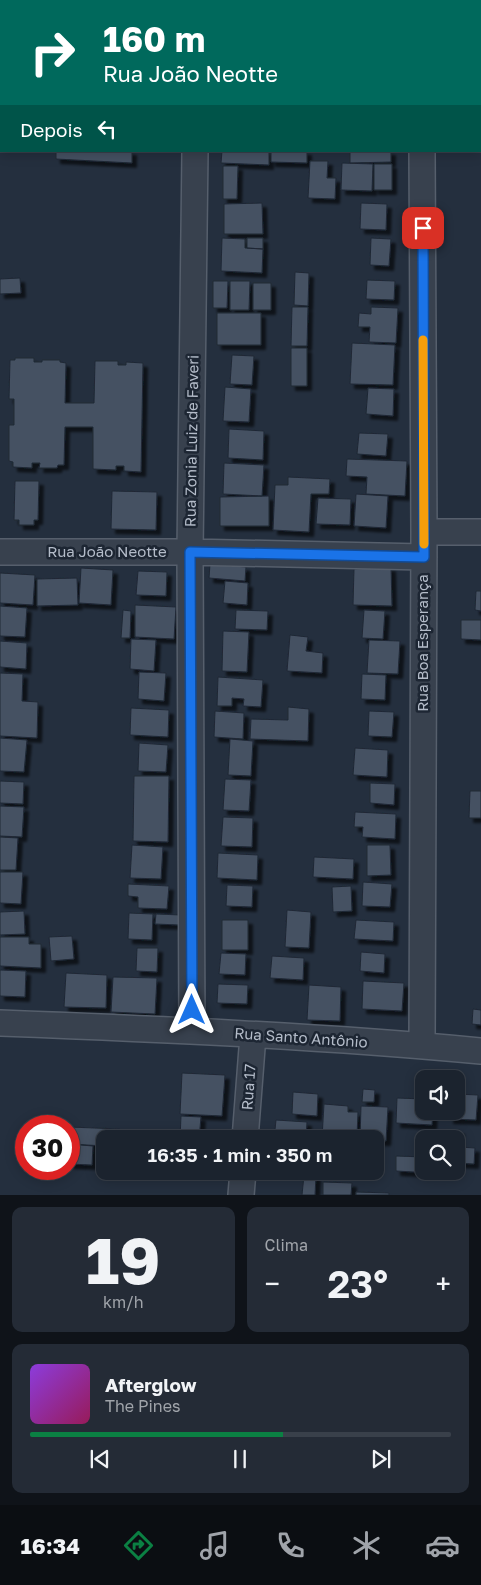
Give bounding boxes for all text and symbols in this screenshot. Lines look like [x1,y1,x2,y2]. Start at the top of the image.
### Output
text: 160 m [103,18,205,60]
icon: right [20,20,85,85]
text: Rua João Neotte [103,60,278,87]
icon: left [93,115,121,143]
text: Depois [20,118,83,141]
pin [402,207,444,249]
icon: arrive [409,214,437,242]
street label: Rua Zonia Luiz de Faveri [180,355,202,527]
street label: Rua João Neotte [47,542,167,560]
street label: Rua Boa Esperança [413,574,431,712]
position arrow [165,983,217,1035]
street label: Rua Santo Antônio [234,1023,368,1051]
street label: Rua 17 [237,1063,259,1111]
map controls [415,1070,465,1180]
button: sound [415,1070,465,1120]
speed limit sign: 30 [15,1115,80,1180]
button: search [415,1130,465,1180]
text: 16:35 · 1 min · 350 m [148,1143,332,1166]
text: 19 [86,1220,161,1298]
text: Clima [265,1235,308,1255]
text: 23° [327,1261,388,1306]
text: − [265,1267,280,1300]
text: + [436,1267,451,1300]
text: km/h [103,1292,144,1312]
text: Afterglow [105,1373,196,1396]
text: The Pines [105,1396,180,1416]
icon: previous [86,1445,114,1473]
icon: pause [226,1445,254,1473]
icon: next [367,1445,395,1473]
icon: directions [121,1528,156,1563]
icon: music [197,1528,232,1563]
icon: phone [273,1528,308,1563]
icon: climate [349,1528,384,1563]
icon: car [425,1528,460,1563]
text: 16:34 [21,1532,80,1559]

